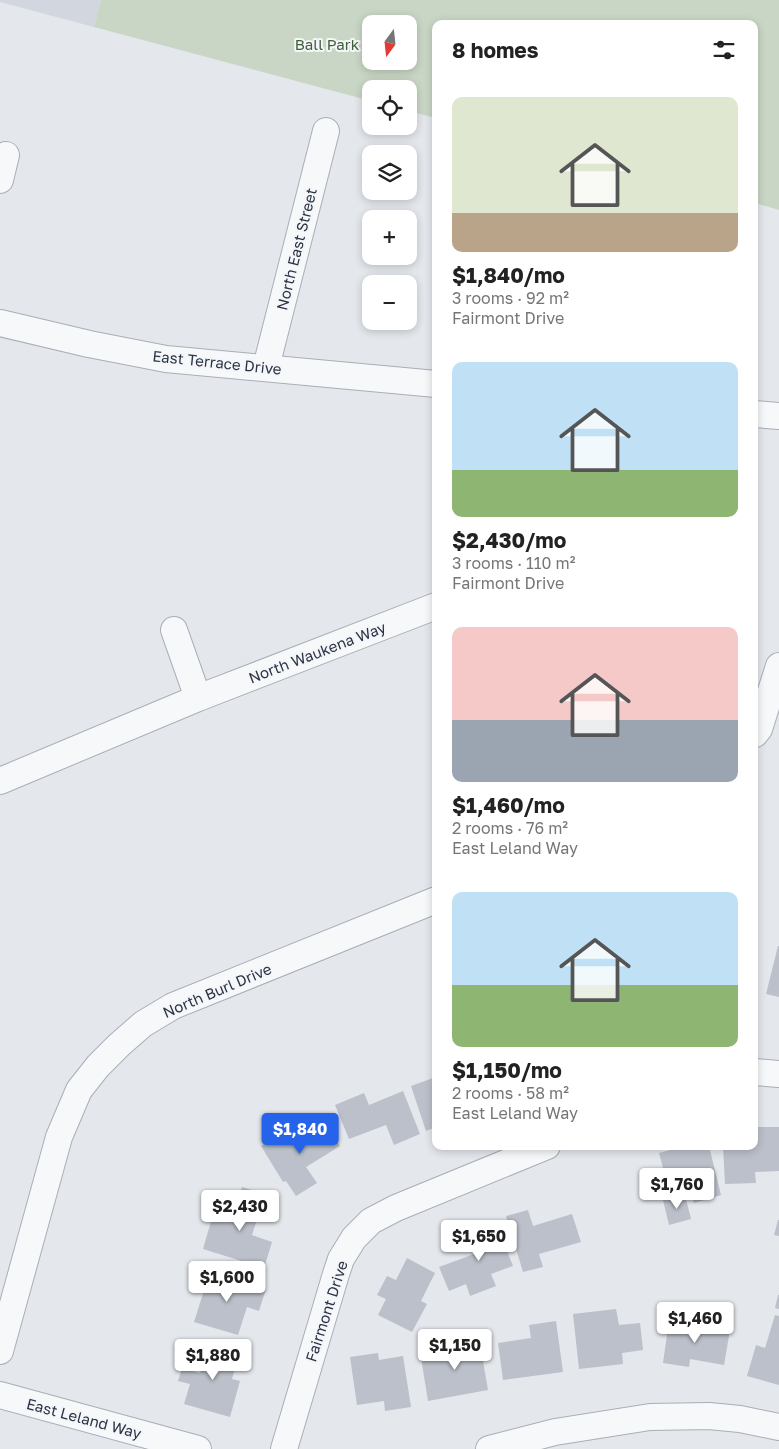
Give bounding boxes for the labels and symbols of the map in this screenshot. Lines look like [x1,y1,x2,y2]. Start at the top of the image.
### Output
north arrow [362,15,418,70]
park label: Ball Park [295,35,360,53]
street label: North East Street [272,186,320,312]
street label: East Terrace Drive [152,346,283,378]
street label: North Waukena Way [246,617,389,686]
street label: North Burl Drive [160,959,274,1021]
pin: $1,840 [259,1112,341,1155]
pin: $1,760 [636,1168,718,1210]
pin: $2,430 [199,1190,281,1232]
pin: $1,650 [438,1220,520,1262]
street label: Fairmont Drive [301,1258,351,1364]
pin: $1,600 [186,1260,268,1303]
pin: $1,460 [654,1302,736,1344]
pin: $1,150 [414,1328,496,1371]
pin: $1,880 [172,1338,254,1381]
street label: East Leland Way [25,1394,144,1442]

